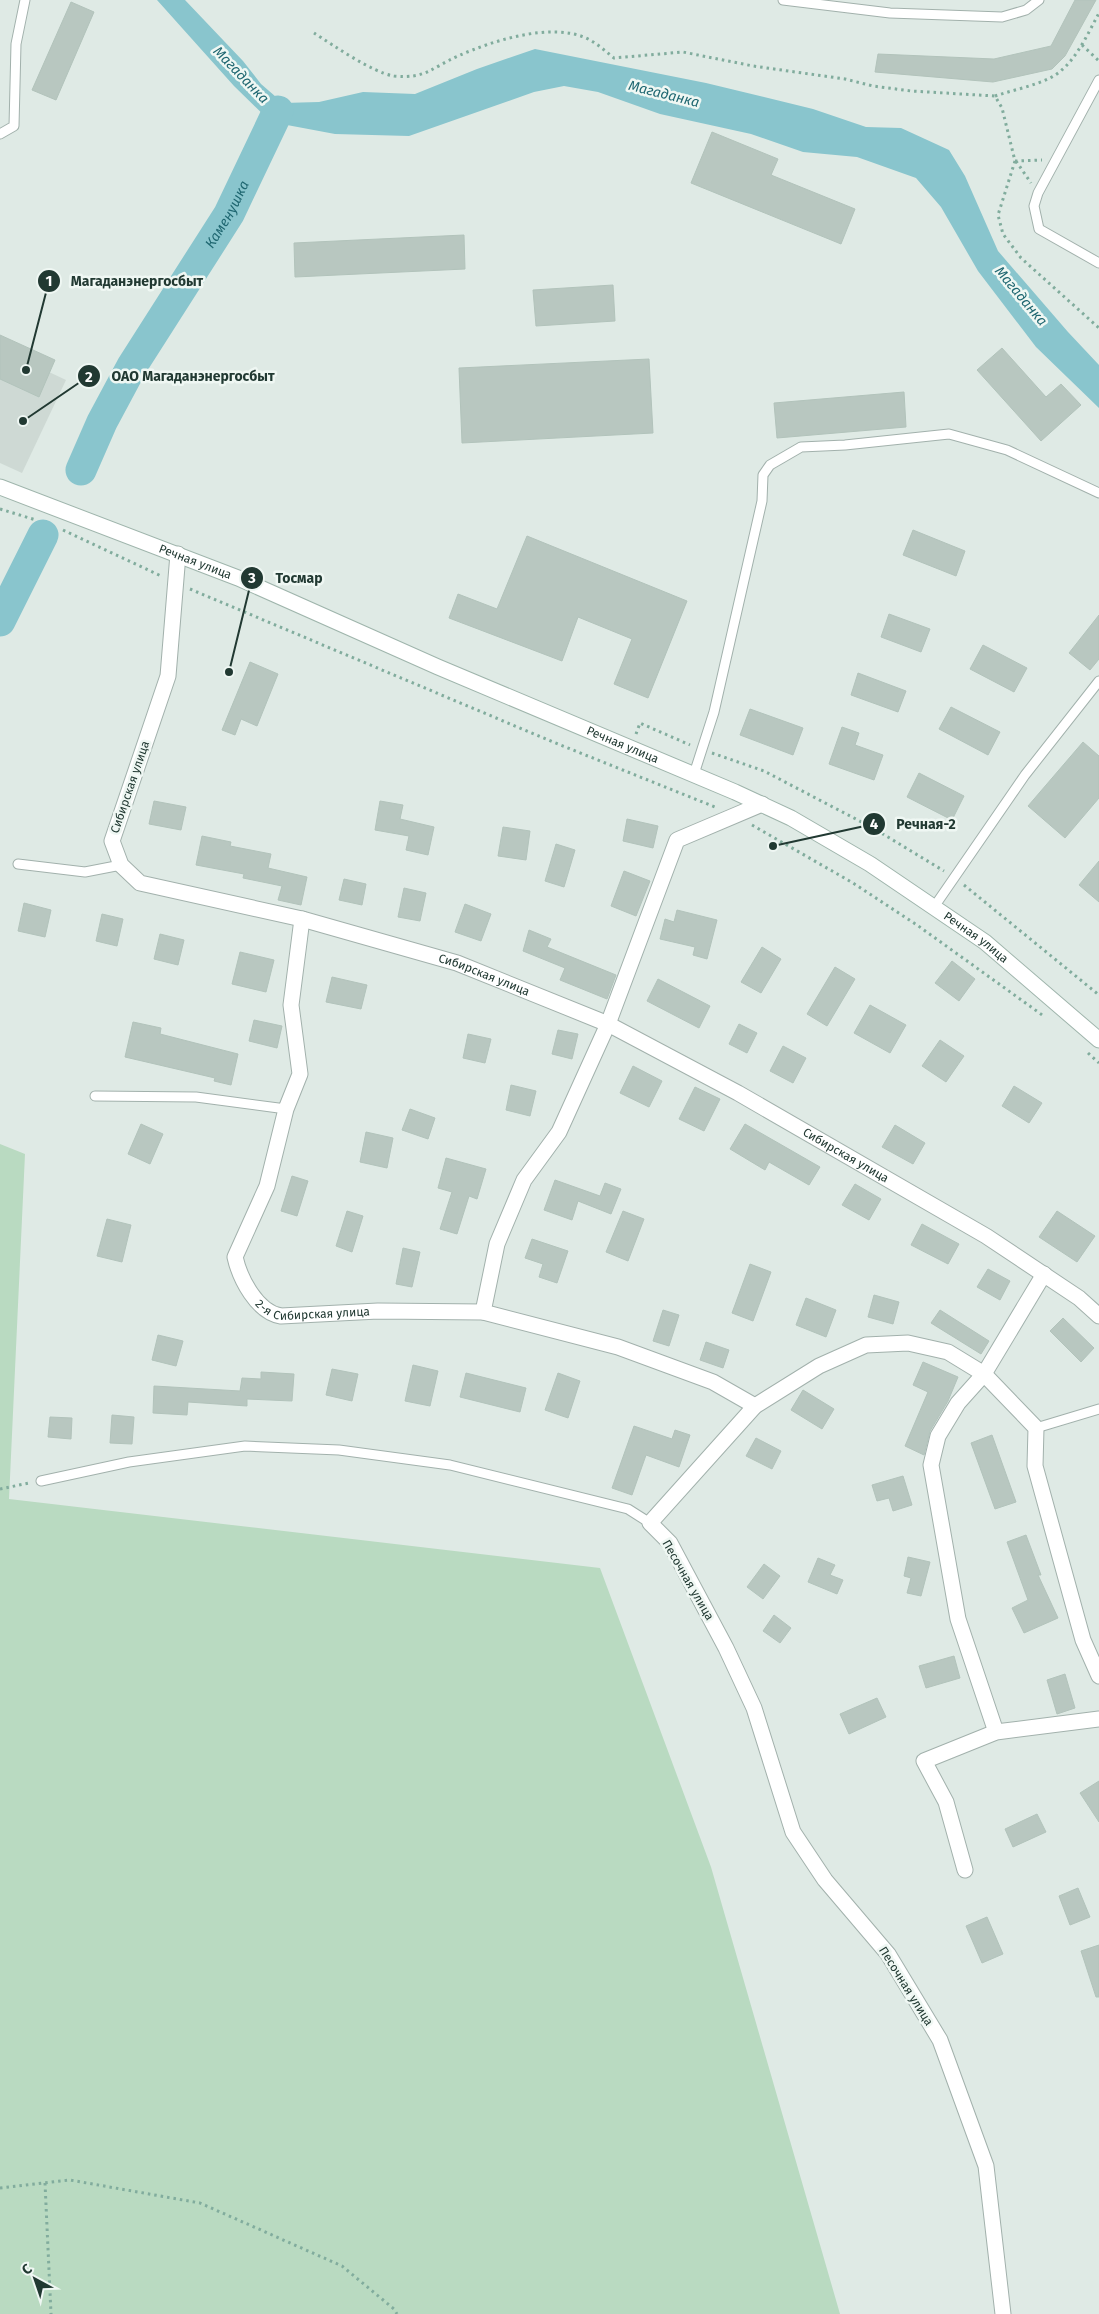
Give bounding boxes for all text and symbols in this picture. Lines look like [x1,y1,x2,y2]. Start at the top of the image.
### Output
water label: Магаданка [210,43,272,107]
water label: Магаданка [627,77,701,111]
water label: Каменушка [201,178,252,251]
water label: Магаданка [991,263,1051,329]
callout: Магаданэнергосбыт [36,266,213,295]
text: 1 [46,272,52,290]
text: Магаданэнергосбыт [71,273,204,290]
callout: ОАО Магаданэнергосбыт [77,362,285,391]
text: 2 [85,368,93,386]
text: ОАО Магаданэнергосбыт [112,368,275,385]
street label: Речная улица [157,541,234,582]
callout: Тосмар [240,564,332,593]
text: 3 [247,569,256,587]
text: Тосмар [275,570,323,587]
street label: Речная улица [585,723,661,766]
street label: Сибирская улица [108,739,152,835]
callout: Речная-2 [861,809,965,838]
text: 4 [870,815,879,833]
text: Речная-2 [896,816,956,833]
street label: Речная улица [941,909,1011,966]
street label: Сибирская улица [437,951,532,999]
street label: Сибирская улица [800,1125,891,1185]
street label: 2-я Сибирская улица [252,1297,370,1323]
street label: Песочная улица [659,1537,717,1623]
street label: Песочная улица [876,1944,936,2028]
north arrow [10,2254,60,2304]
text: С [18,2260,36,2279]

